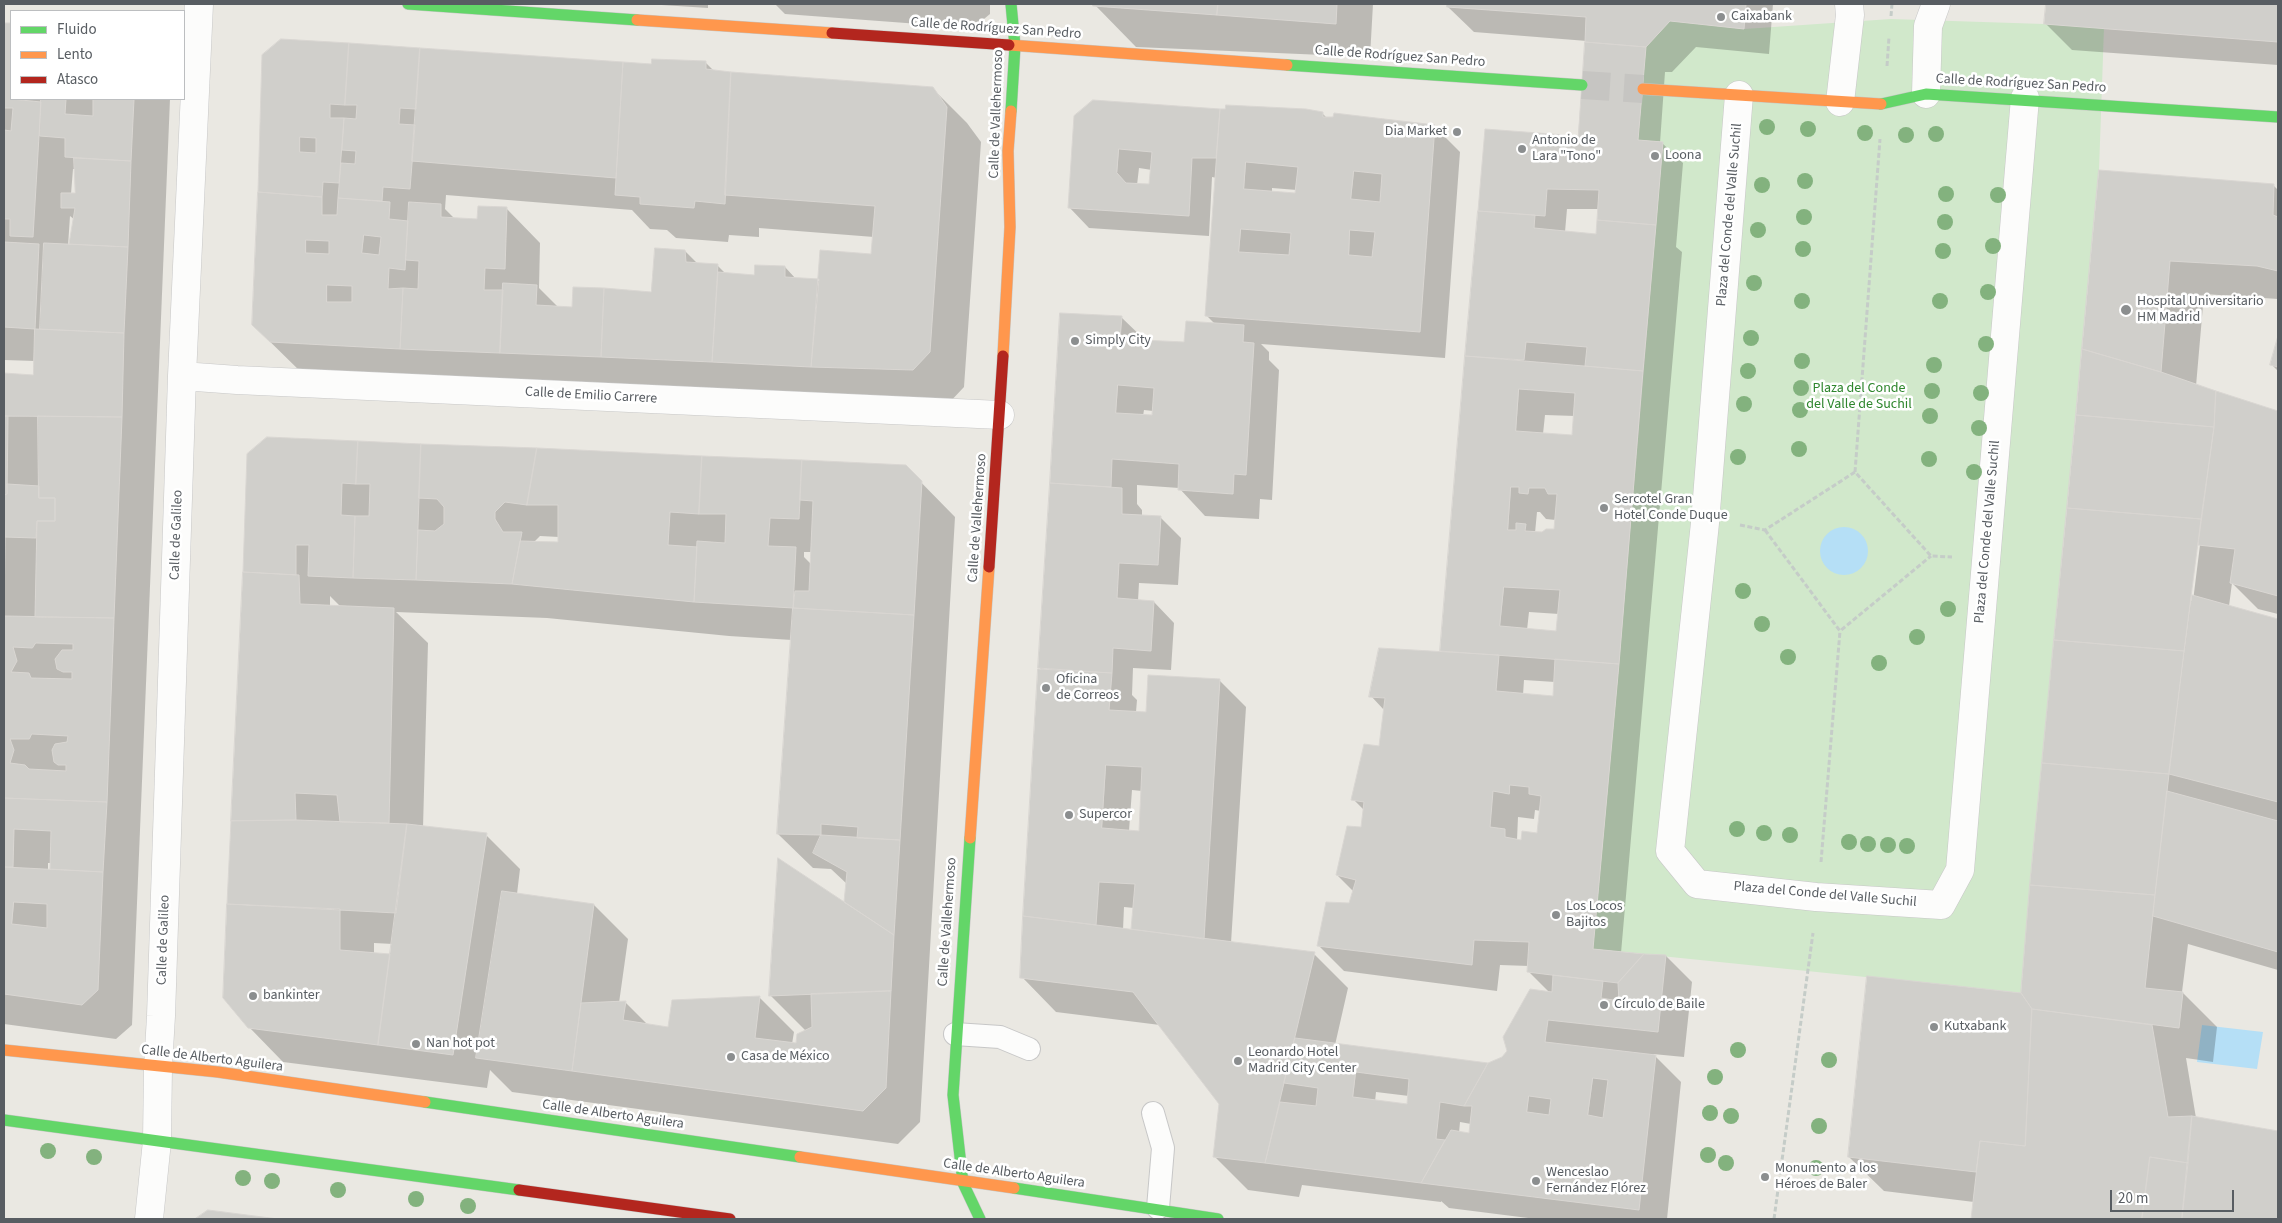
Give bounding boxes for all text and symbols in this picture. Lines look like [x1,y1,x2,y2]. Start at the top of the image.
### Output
place label: Caixabank [1731,9,1792,25]
legend [10,10,185,100]
marker: Caixabank [1715,11,1727,23]
street label: Calle de Rodríguez San Pedro [910,15,1082,43]
text: Fluido [57,19,97,40]
street label: Calle de Rodríguez San Pedro [1314,43,1486,71]
text: Lento [57,44,93,65]
street label: Calle de Vallehermoso [986,49,1008,179]
text: Atasco [57,69,98,90]
street label: Calle de Rodríguez San Pedro [1935,71,2107,97]
street label: Plaza del Conde del Valle Suchil [1714,123,1746,307]
place label: Dia Market [1385,124,1447,140]
marker: Dia Market [1451,126,1463,138]
place label: Antonio de Lara "Tono" [1532,133,1601,166]
marker: Antonio de Lara "Tono" [1516,143,1528,155]
place label: Loona [1665,148,1702,164]
marker: Loona [1649,150,1661,162]
place label: Hospital Universitario HM Madrid [2137,294,2264,326]
marker: Hospital Universitario HM Madrid [2119,303,2133,317]
place label: Simply City [1085,333,1151,349]
marker: Simply City [1069,335,1081,347]
park label: Plaza del Conde del Valle de Suchil [1806,381,1912,414]
street label: Calle de Emilio Carrere [524,384,658,408]
street label: Plaza del Conde del Valle Suchil [1972,440,2004,624]
street label: Calle de Vallehermoso [965,453,991,583]
street label: Calle de Galileo [167,490,187,580]
place label: Sercotel Gran Hotel Conde Duque [1614,492,1728,524]
marker: Sercotel Gran Hotel Conde Duque [1598,502,1610,514]
place label: Oficina de Correos [1056,672,1119,704]
marker: Oficina de Correos [1040,682,1052,694]
place label: Supercor [1079,807,1132,823]
marker: Supercor [1063,809,1075,821]
street label: Calle de Vallehermoso [935,857,961,987]
street label: Plaza del Conde del Valle Suchil [1733,879,1917,911]
street label: Calle de Galileo [154,895,174,985]
place label: Los Locos Bajitos [1566,899,1623,932]
marker: Los Locos Bajitos [1550,909,1562,921]
place label: bankinter [263,988,320,1004]
marker: bankinter [247,990,259,1002]
place label: Círculo de Baile [1614,997,1705,1013]
marker: Círculo de Baile [1598,999,1610,1011]
place label: Kutxabank [1944,1019,2006,1035]
marker: Kutxabank [1928,1021,1940,1033]
place label: Nan hot pot [426,1036,495,1052]
marker: Nan hot pot [410,1038,422,1050]
street label: Calle de Alberto Aguilera [140,1042,284,1076]
place label: Leonardo Hotel Madrid City Center [1248,1045,1356,1078]
place label: Casa de México [741,1049,830,1065]
marker: Casa de México [725,1051,737,1063]
marker: Leonardo Hotel Madrid City Center [1232,1055,1244,1067]
street label: Calle de Alberto Aguilera [541,1097,685,1133]
street label: Calle de Alberto Aguilera [942,1156,1086,1192]
place label: Monumento a los Héroes de Baler [1775,1161,1876,1194]
place label: Wenceslao Fernández Flórez [1546,1165,1646,1198]
marker: Monumento a los Héroes de Baler [1759,1171,1771,1183]
marker: Wenceslao Fernández Flórez [1530,1175,1542,1187]
scale bar [2112,1180,2236,1212]
text: 20 m [2118,1188,2148,1209]

